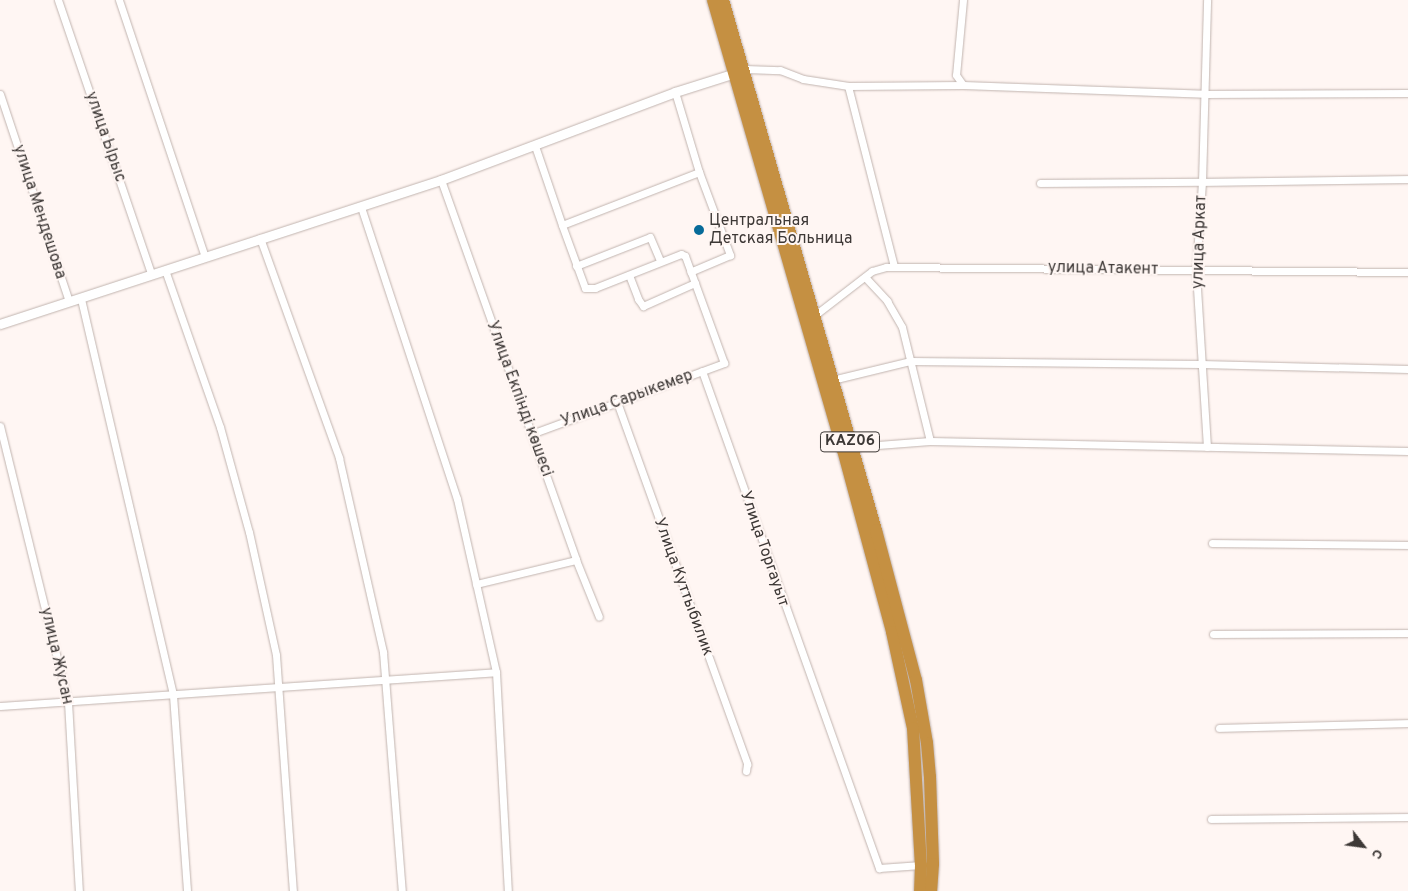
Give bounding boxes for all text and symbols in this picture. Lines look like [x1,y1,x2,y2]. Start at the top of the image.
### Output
street label: улица Ырыс [81,89,129,185]
street label: улица Мендешова [8,143,70,281]
street label: улица Аркат [1189,194,1211,290]
place label: Центральная Детская Больница [709,211,852,249]
marker: Центральная Детская Больница [693,224,705,236]
street label: улица Атакент [1047,258,1159,280]
street label: Улица Екпінді көшесі [482,319,556,479]
street label: Улица Сарыкемер [558,366,696,432]
road number: KАZ06 [819,430,881,454]
street label: Улица Торгауыт [735,488,793,610]
street label: Улица Куттыбилик [649,515,717,659]
street label: улица Жусан [36,606,76,706]
north arrow [1338,821,1388,871]
text: С [1367,846,1386,862]

